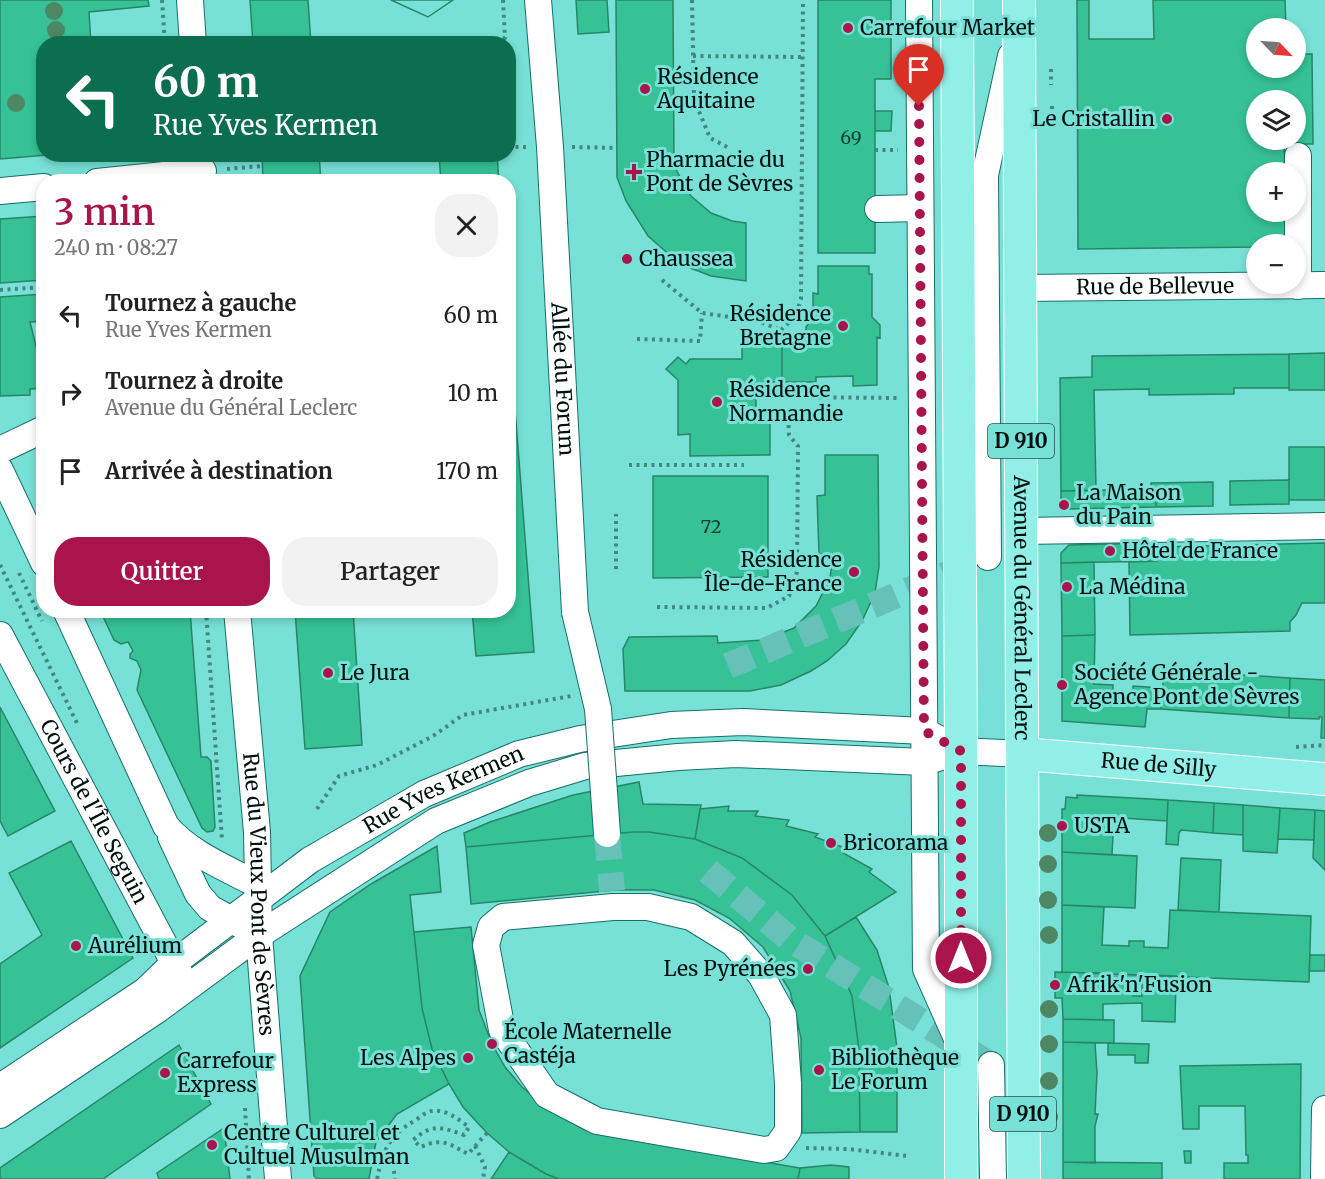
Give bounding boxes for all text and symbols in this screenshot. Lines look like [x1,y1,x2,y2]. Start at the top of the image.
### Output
place label: Carrefour Market [860,14,1035,41]
north arrow [1246,18,1306,78]
map controls [1246,18,1306,294]
marker: Carrefour Market [841,21,855,35]
pin [893,44,944,106]
icon: arrive [902,53,935,86]
text: 60 m [153,56,259,108]
icon: left [54,60,132,138]
place label: Résidence Aquitaine [656,63,759,114]
marker: Résidence Aquitaine [638,82,652,96]
button: layers [1246,90,1306,150]
place label: Le Cristallin [1032,105,1155,132]
text: Rue Yves Kermen [153,108,378,142]
marker: Le Cristallin [1160,112,1174,126]
house number: 69 [840,126,862,149]
place label: Pharmacie du Pont de Sèvres [646,146,793,197]
button: + [1246,162,1306,222]
marker: Pharmacie du Pont de Sèvres [627,165,641,179]
text: 3 min [54,190,155,235]
button: close [435,194,498,257]
button: − [1246,234,1306,294]
text: 240 m · 08:27 [54,235,178,260]
place label: Chaussea [639,245,734,272]
marker: Chaussea [620,252,634,266]
street label: Rue de Bellevue [1076,272,1234,300]
text: Tournez à gauche [105,289,296,317]
icon: left [54,299,87,332]
place label: Résidence Bretagne [730,300,831,351]
text: 60 m [444,301,498,329]
street label: Allée du Forum [545,301,581,457]
text: Rue Yves Kermen [105,317,272,342]
marker: Résidence Bretagne [836,319,850,333]
text: Tournez à droite [105,367,283,395]
place label: Résidence Normandie [729,376,843,427]
icon: right [54,377,87,410]
text: 10 m [448,379,498,407]
text: Avenue du Général Leclerc [105,395,357,420]
marker: Résidence Normandie [710,395,724,409]
road number: D 910 [988,424,1054,458]
icon: arrive [54,455,87,488]
text: Arrivée à destination [105,457,333,485]
text: 170 m [436,457,498,485]
street label: Avenue du Général Leclerc [1008,474,1036,741]
place label: La Maison du Pain [1076,479,1181,530]
marker: La Maison du Pain [1057,498,1071,512]
house number: 72 [701,515,721,538]
button: Quitter [54,537,270,606]
button: Partager [282,537,498,606]
place label: Hôtel de France [1122,537,1278,564]
marker: Hôtel de France [1103,544,1117,558]
place label: Résidence Île-de-France [704,546,842,597]
marker: Résidence Île-de-France [847,565,861,579]
place label: La Médina [1079,573,1186,600]
marker: La Médina [1060,580,1074,594]
place label: Le Jura [340,659,410,686]
place label: Société Générale - Agence Pont de Sèvres [1073,659,1300,710]
marker: Le Jura [321,666,335,680]
marker: Société Générale - Agence Pont de Sèvres [1055,678,1069,692]
street label: Cours de l'Île Seguin [34,714,154,909]
street label: Rue Yves Kermen [358,740,528,839]
street label: Rue de Silly [1100,746,1218,783]
street label: Rue du Vieux Pont de Sèvres [237,751,281,1037]
place label: USTA [1074,812,1130,839]
marker: USTA [1055,819,1069,833]
place label: Bricorama [843,829,948,856]
marker: Bricorama [824,836,838,850]
position arrow [929,926,993,990]
place label: Aurélium [87,932,182,959]
marker: Aurélium [69,939,83,953]
place label: Les Pyrénées [664,955,796,982]
marker: Les Pyrénées [801,962,815,976]
place label: Afrik'n'Fusion [1066,971,1212,998]
marker: Afrik'n'Fusion [1048,978,1062,992]
place label: École Maternelle Castéja [504,1017,671,1069]
marker: École Maternelle Castéja [485,1037,499,1051]
place label: Les Alpes [360,1044,456,1071]
place label: Bibliothèque Le Forum [831,1044,959,1095]
place label: Carrefour Express [177,1047,274,1098]
marker: Les Alpes [461,1051,475,1065]
marker: Bibliothèque Le Forum [812,1063,826,1077]
marker: Carrefour Express [158,1066,172,1080]
road number: D 910 [990,1097,1056,1131]
place label: Centre Culturel et Cultuel Musulman [224,1119,410,1170]
marker: Centre Culturel et Cultuel Musulman [205,1138,219,1152]

